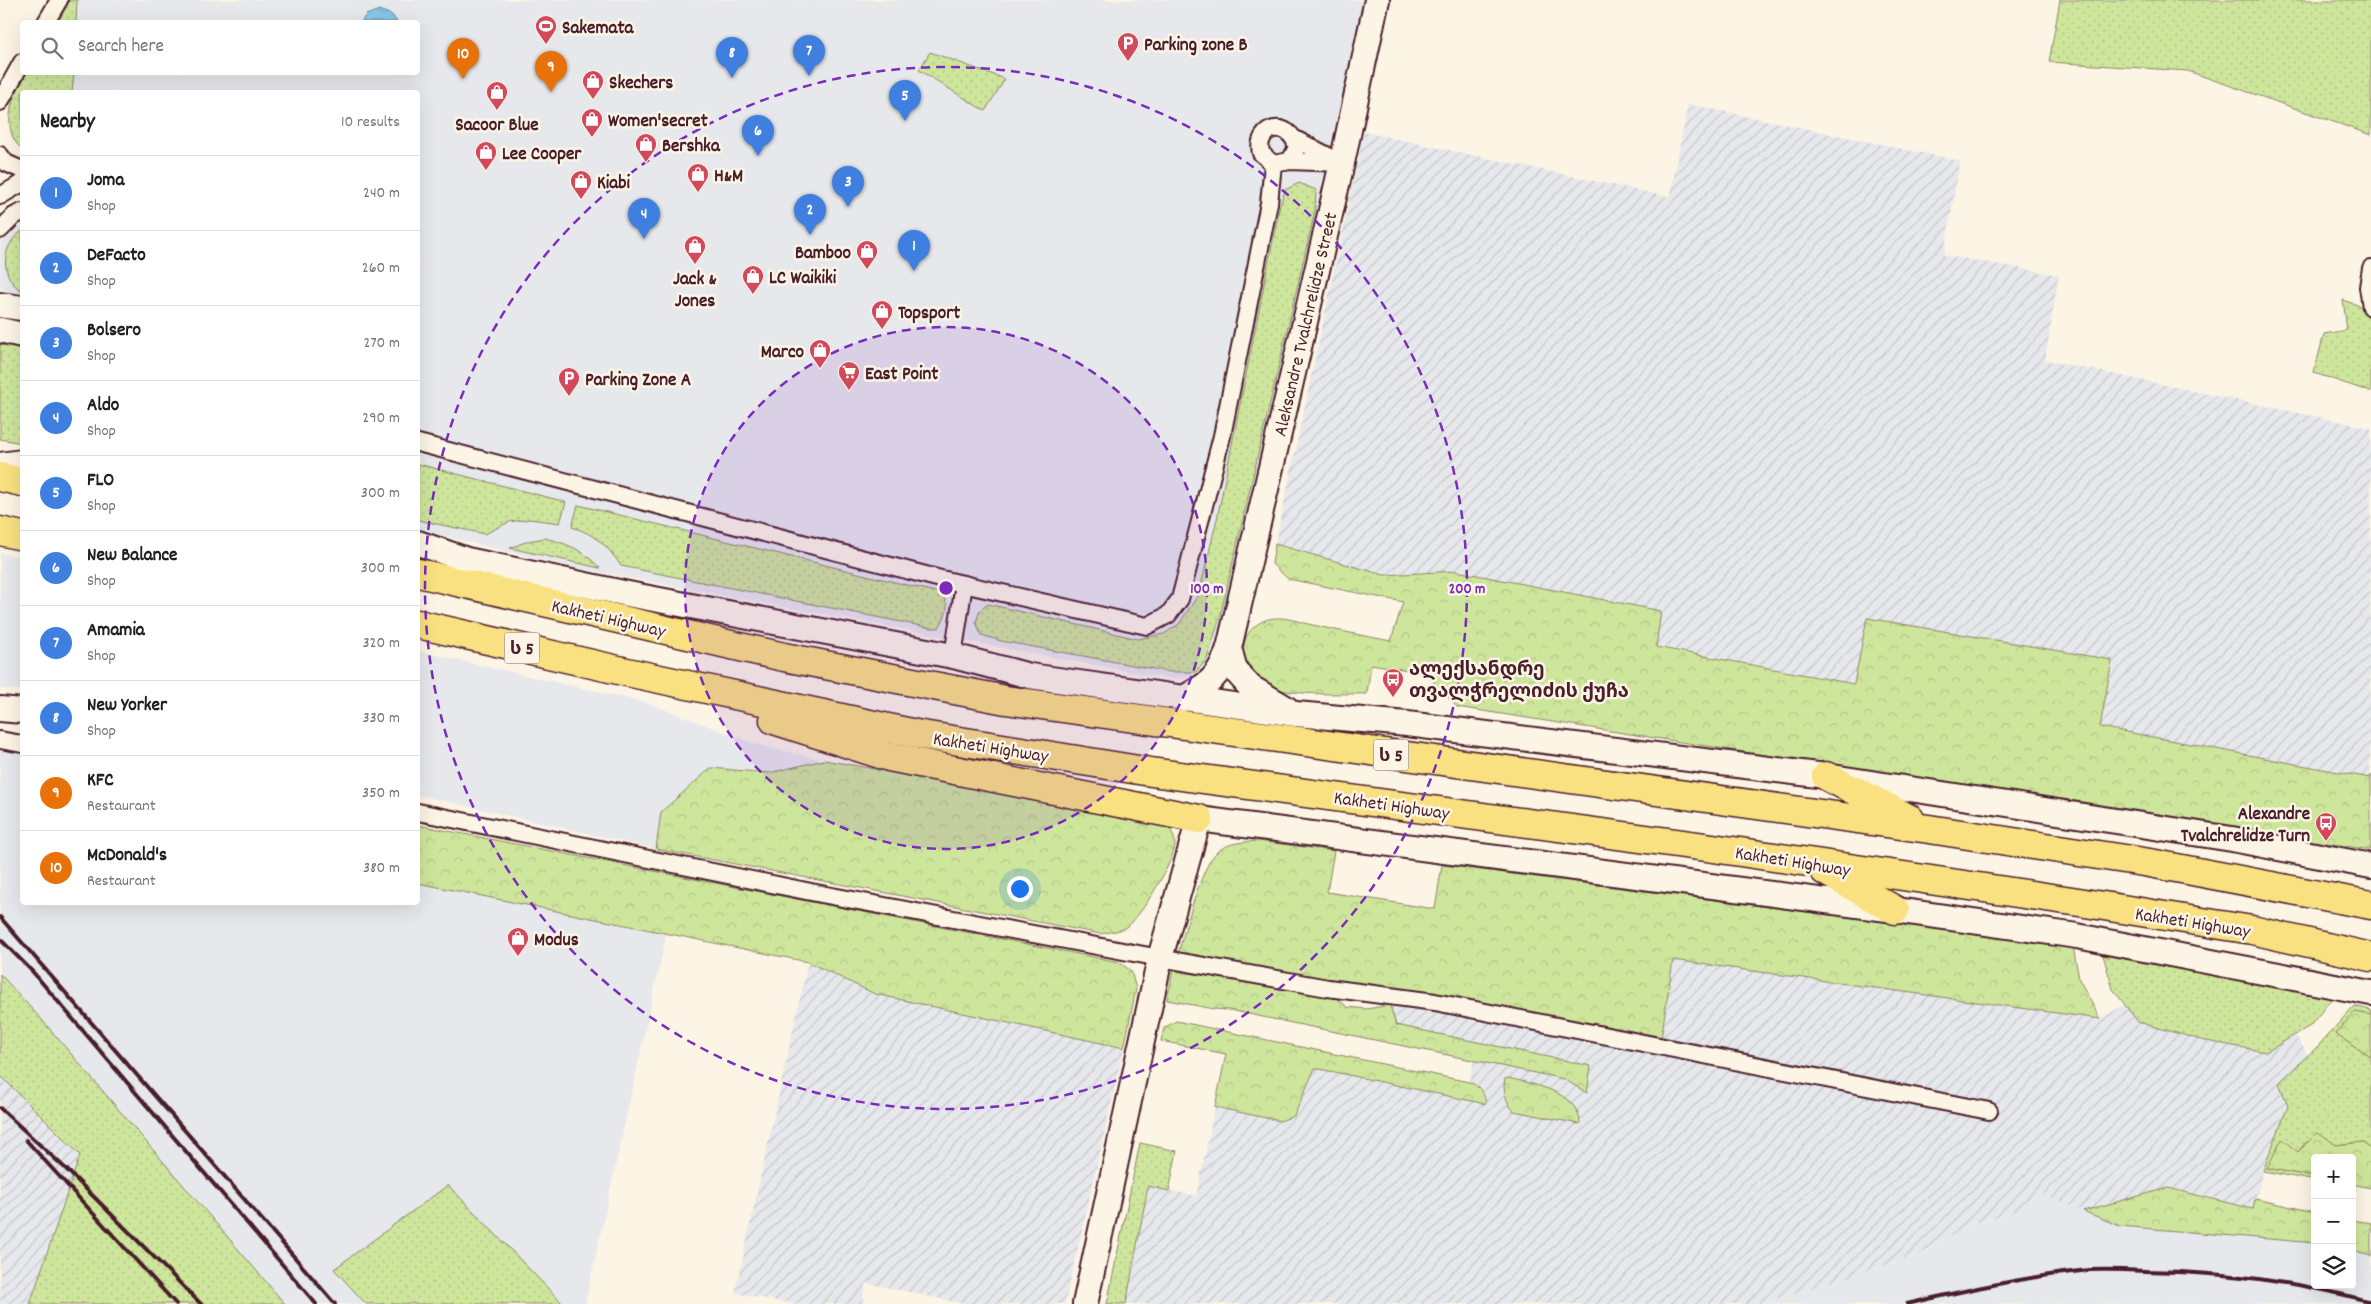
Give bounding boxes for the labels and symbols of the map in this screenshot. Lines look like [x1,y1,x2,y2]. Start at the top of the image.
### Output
sports icon: Sakemata [534,14,558,45]
place label: Sakemata [562,16,634,43]
parking icon: Parking zone B [1116,31,1140,62]
place label: Parking zone B [1144,33,1247,60]
pin: 7 [793,35,825,76]
pin: 8 [716,37,748,78]
pin: 10 [447,38,479,79]
pin: 9 [535,51,567,92]
shop icon: Skechers [581,69,605,100]
place label: Skechers [609,71,673,98]
shop icon: Sacoor Blue [485,80,509,111]
pin: 5 [889,80,921,121]
shop icon: Women'secret [580,107,604,138]
place label: Women'secret [608,109,708,136]
place label: Sacoor Blue [455,113,539,140]
pin: 6 [742,115,774,156]
shop icon: Bershka [634,132,658,163]
place label: Bershka [662,134,721,161]
shop icon: Lee Cooper [474,140,498,171]
place label: Lee Cooper [502,142,582,169]
shop icon: H&M [686,162,710,193]
place label: H&M [714,164,743,191]
pin: 3 [832,166,864,207]
shop icon: Kiabi [569,169,593,200]
place label: Kiabi [597,171,630,198]
pin: 2 [794,194,826,235]
pin: 4 [628,198,660,239]
street label: Aleksandre Tvalchrelidze Street [1268,210,1346,439]
pin: 1 [898,230,930,271]
shop icon: Jack & Jones [683,234,707,265]
shop icon: Bamboo [855,239,879,270]
place label: Bamboo [795,241,852,268]
shop icon: LC Waikiki [741,264,765,295]
place label: LC Waikiki [769,266,837,293]
place label: Jack & Jones [673,267,717,316]
shop icon: Topsport [870,299,894,330]
place label: Topsport [898,301,960,328]
shop icon: Marco [808,338,832,369]
place label: Marco [761,340,805,367]
supermarket icon: East Point [837,360,861,391]
place label: East Point [865,362,938,389]
parking icon: Parking Zone A [557,366,581,397]
place label: Parking Zone A [585,368,691,395]
centre of rings [937,579,955,597]
text: 100 m [1190,579,1224,601]
text: 200 m [1449,579,1485,601]
street label: Kakheti Highway [548,594,668,647]
road number: ს 5 [504,632,540,664]
place label: ალექსანდრე თვალჭრელიძის ქუჩა [1409,658,1629,707]
bus stop icon: ალექსანდრე თვალჭრელიძის ქუჩა [1381,667,1405,698]
street label: Kakheti Highway [931,727,1050,772]
road number: ს 5 [1374,740,1408,770]
street label: Kakheti Highway [1332,786,1451,829]
place label: Alexandre Tvalchrelidze Turn [2181,802,2310,851]
bus stop icon: Alexandre Tvalchrelidze Turn [2314,811,2338,842]
street label: Kakheti Highway [1733,841,1852,886]
your location [1007,876,1033,902]
street label: Kakheti Highway [2133,902,2252,947]
shop icon: Modus [506,926,530,957]
place label: Modus [534,928,579,955]

